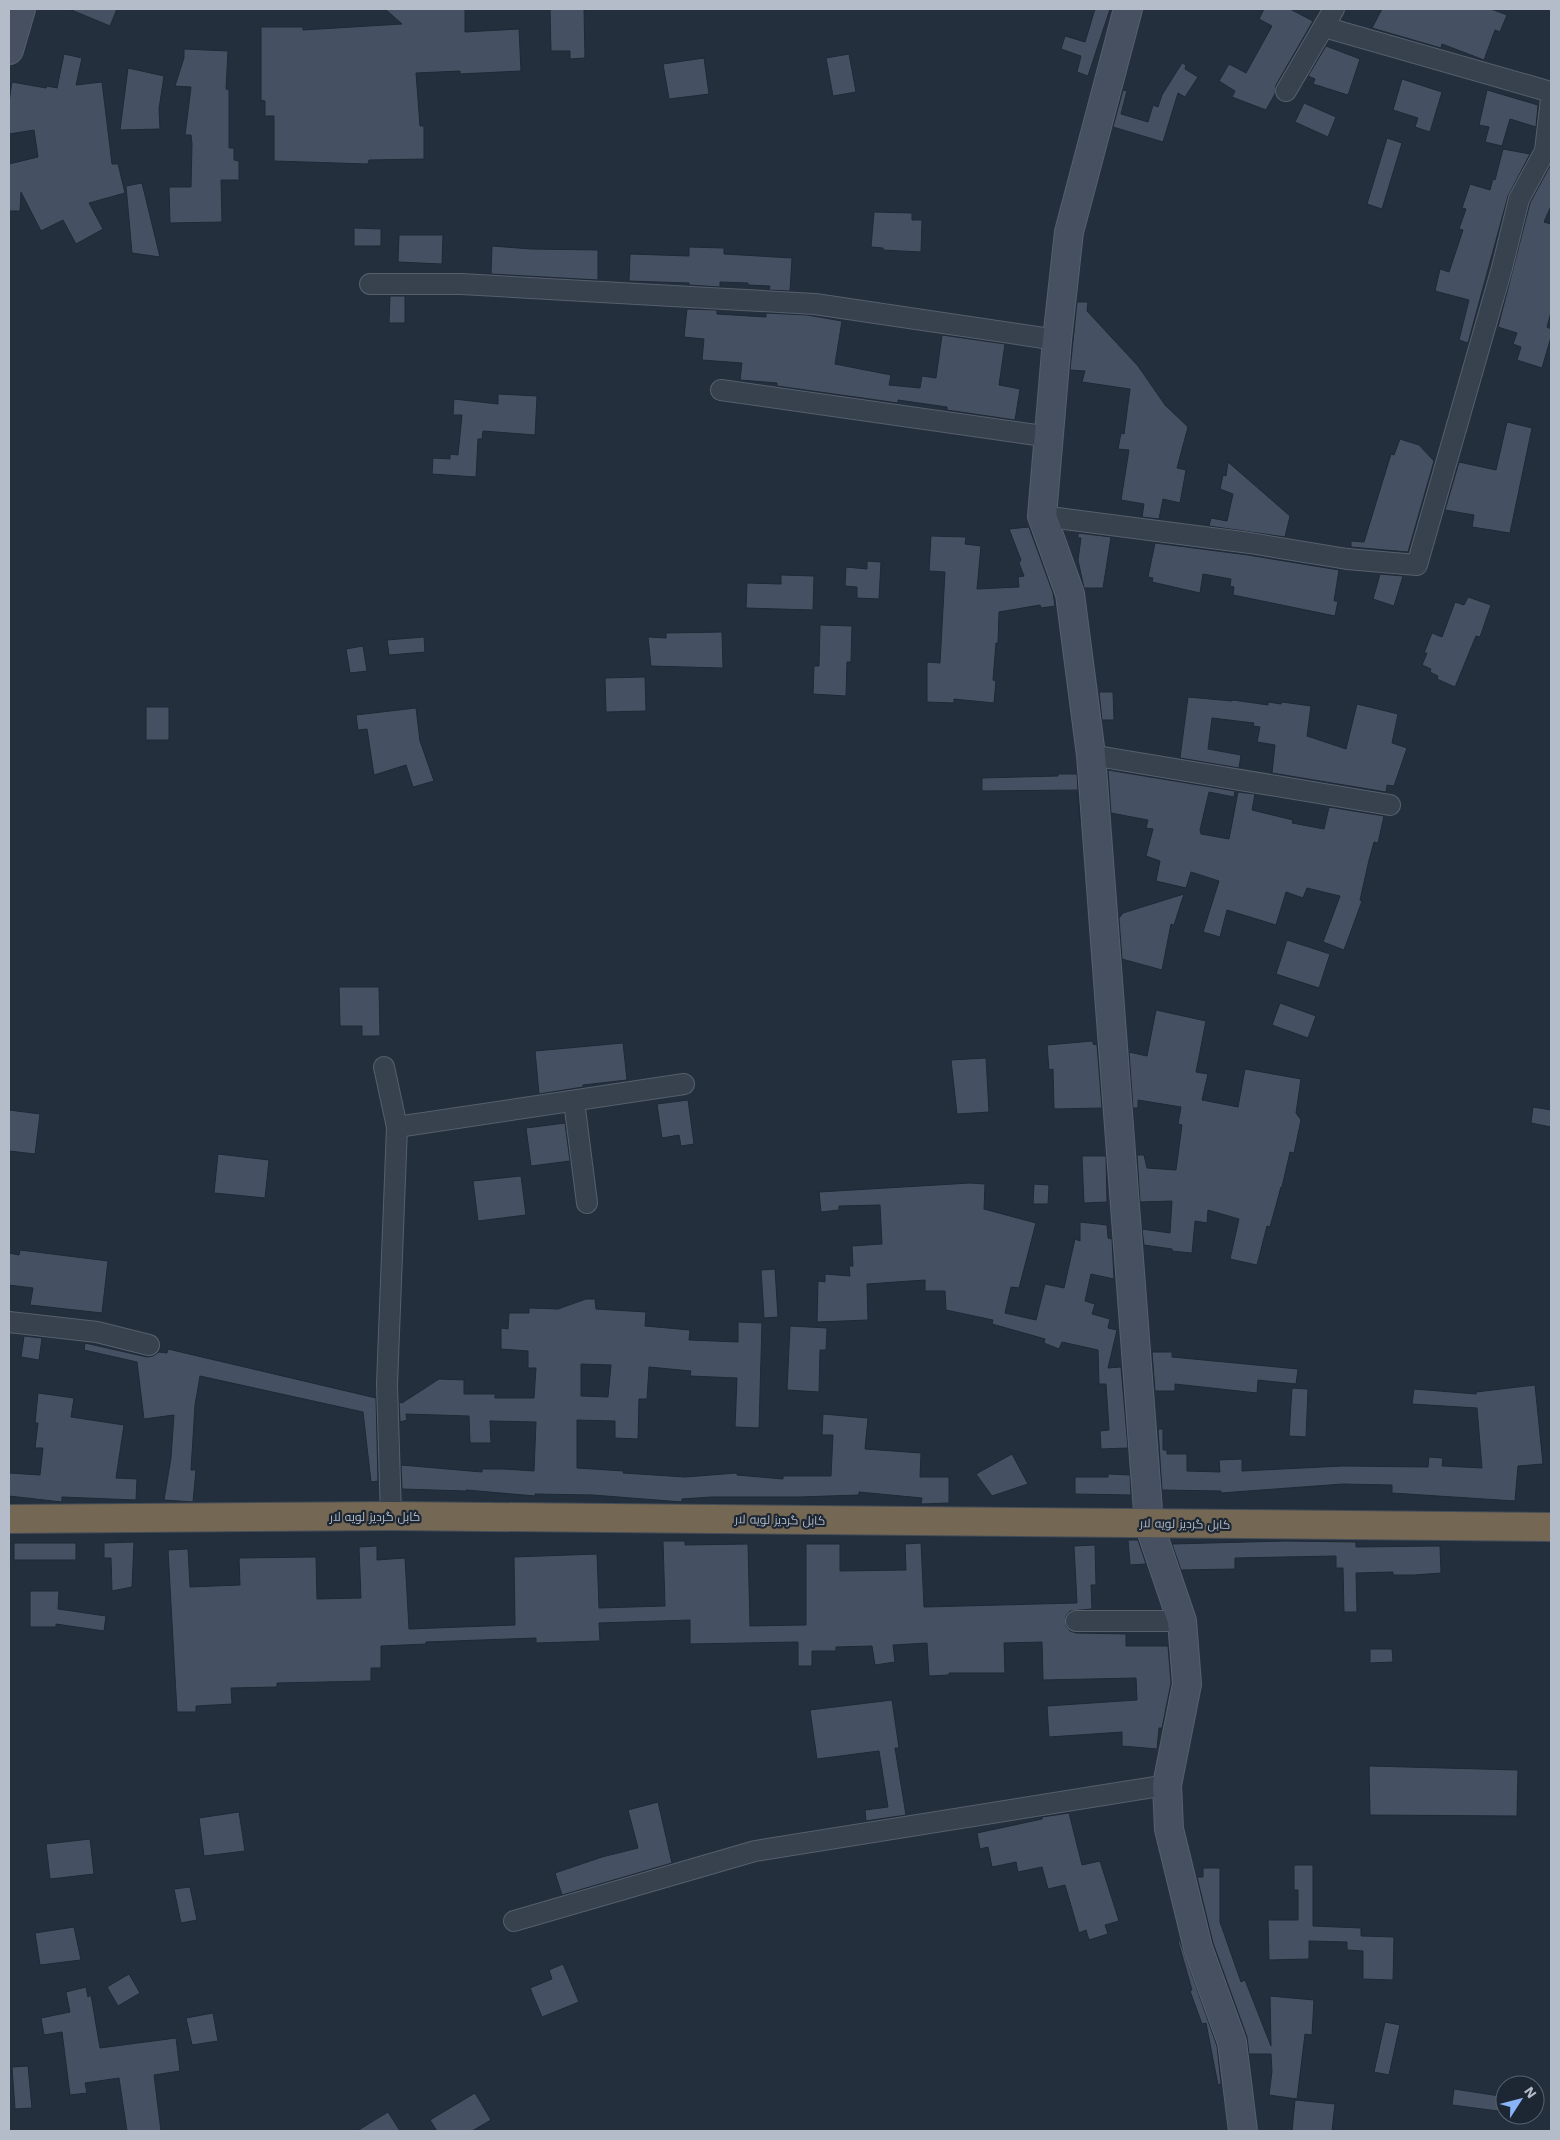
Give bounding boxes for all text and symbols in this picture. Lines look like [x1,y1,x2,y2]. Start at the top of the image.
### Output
street label: کابل گردیز لویه لار [329,1510,420,1524]
street label: کابل گردیز لویه لار [734,1512,825,1528]
street label: کابل گردیز لویه لار [1139,1516,1230,1532]
north arrow [1495,2075,1545,2125]
text: N [1521,2083,1540,2101]

